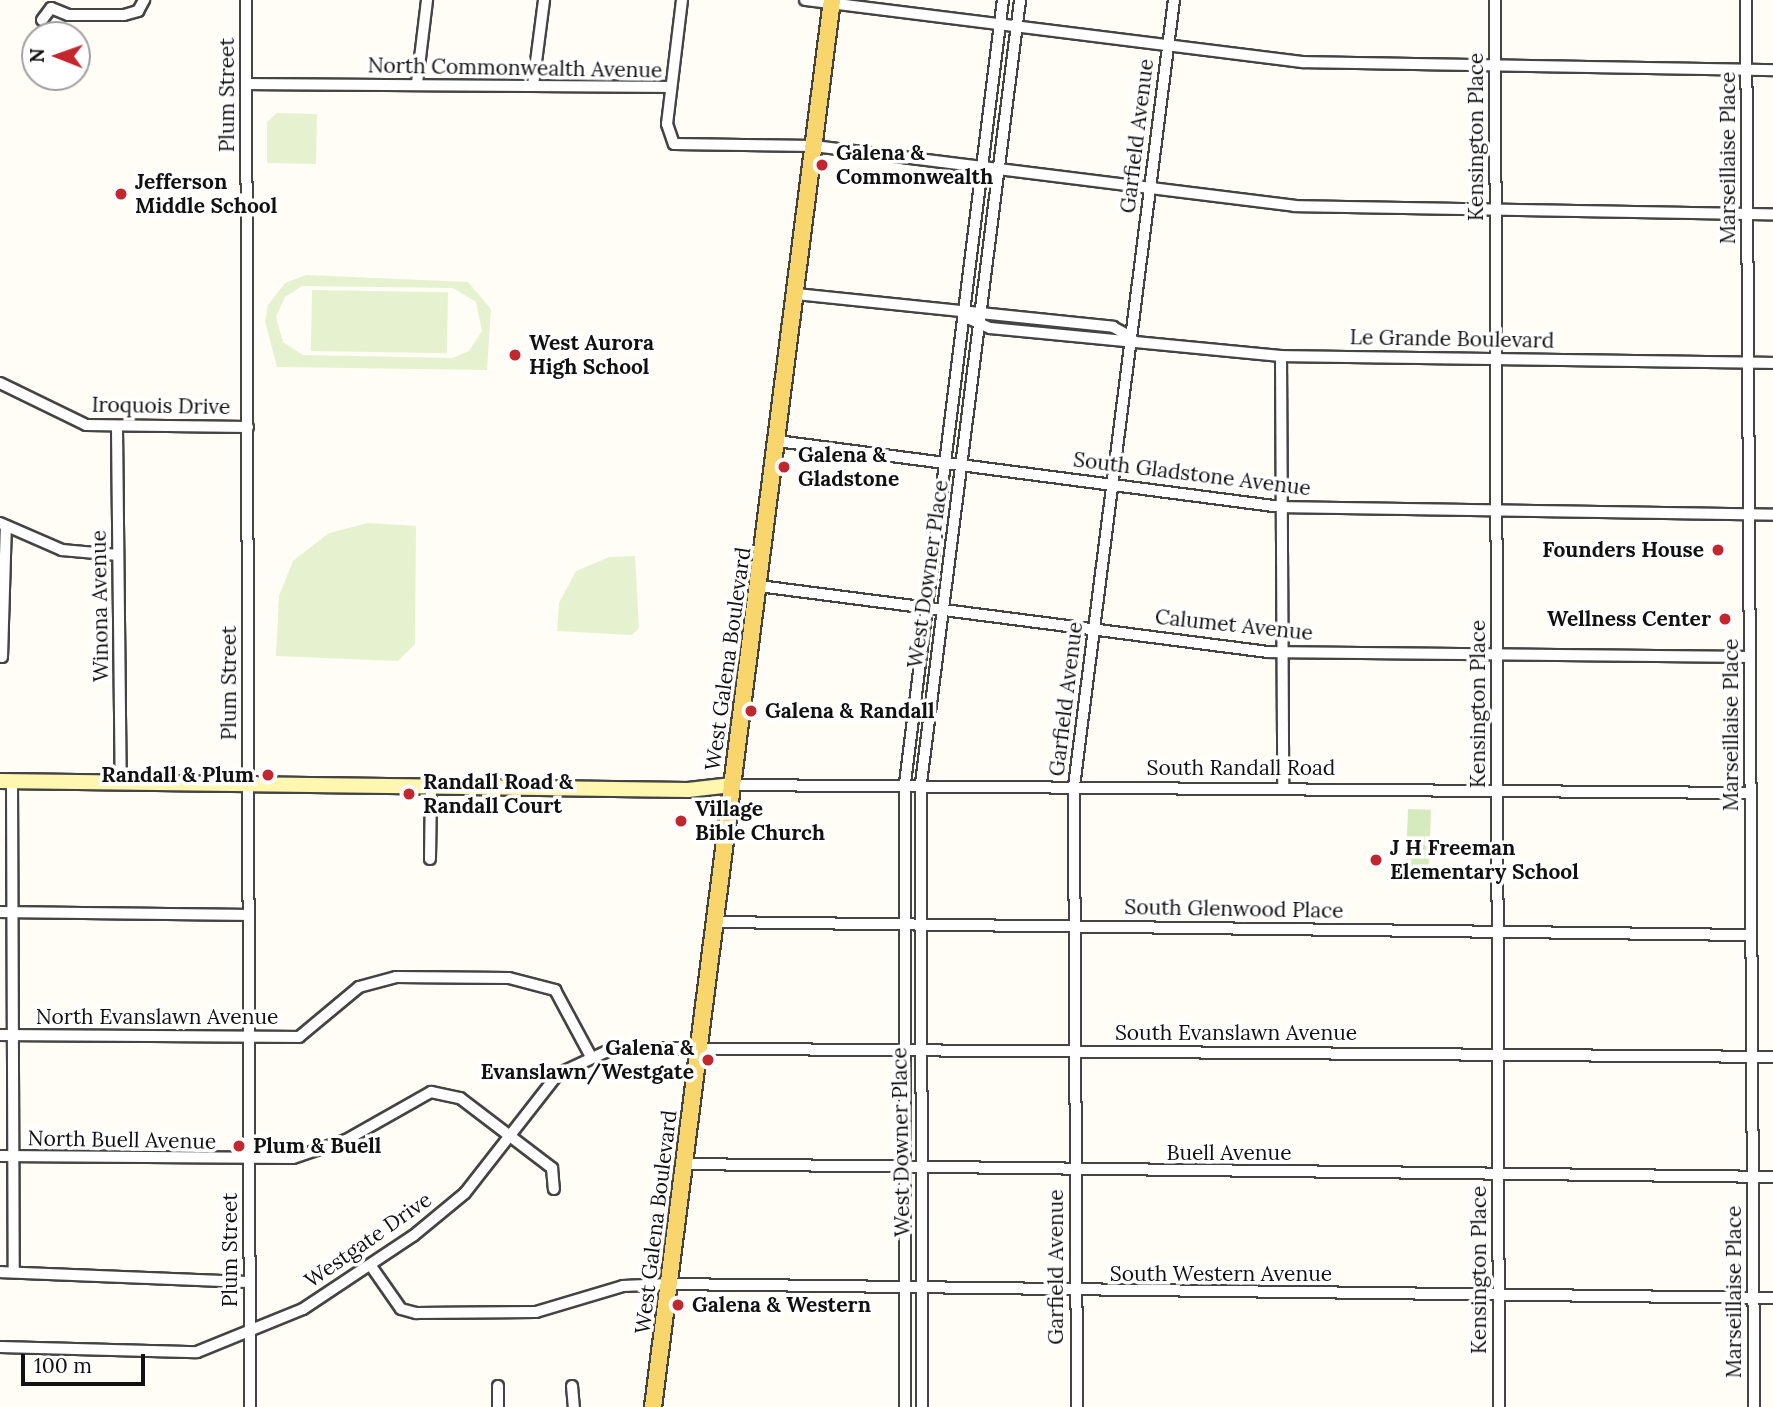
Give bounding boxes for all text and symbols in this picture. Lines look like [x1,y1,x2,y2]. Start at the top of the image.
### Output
north arrow [21,21,91,91]
street label: Plum Street [214,38,240,152]
text: N [25,48,49,63]
street label: North Commonwealth Avenue [367,53,663,83]
street label: Kensington Place [1463,53,1489,221]
street label: Garfield Avenue [1115,57,1159,215]
street label: Marseillaise Place [1715,72,1741,244]
place label: Galena & Commonwealth [836,140,993,190]
marker: Galena & Commonwealth [814,157,830,173]
place label: Jefferson Middle School [135,169,277,219]
marker: Jefferson Middle School [113,186,129,202]
street label: Le Grande Boulevard [1349,325,1555,353]
place label: West Aurora High School [529,330,654,380]
marker: West Aurora High School [507,347,523,363]
street label: Iroquois Drive [91,392,231,420]
place label: Galena & Gladstone [798,442,899,492]
street label: South Gladstone Avenue [1072,447,1312,501]
marker: Galena & Gladstone [776,459,792,475]
street label: West Downer Place [902,478,954,670]
street label: Winona Avenue [86,530,114,682]
place label: Founders House [1542,537,1704,563]
marker: Founders House [1710,542,1726,558]
street label: West Galena Boulevard [700,546,756,772]
street label: Calumet Avenue [1154,604,1314,646]
place label: Wellness Center [1547,606,1711,632]
marker: Wellness Center [1717,611,1733,627]
street label: Garfield Avenue [1044,620,1088,778]
street label: Kensington Place [1465,620,1491,788]
street label: Plum Street [216,626,242,740]
street label: Marseillaise Place [1718,639,1744,811]
place label: Galena & Randall [765,698,935,724]
marker: Galena & Randall [743,703,759,719]
street label: South Randall Road [1147,755,1335,781]
place label: Randall & Plum [101,762,254,788]
marker: Randall & Plum [260,767,276,783]
place label: Randall Road & Randall Court [423,769,573,819]
marker: Randall Road & Randall Court [401,786,417,802]
place label: Village Bible Church [695,796,825,846]
marker: Village Bible Church [673,813,689,829]
place label: J H Freeman Elementary School [1390,835,1579,885]
marker: J H Freeman Elementary School [1368,852,1384,868]
street label: South Glenwood Place [1124,894,1344,924]
street label: North Evanslawn Avenue [36,1004,278,1030]
street label: South Evanslawn Avenue [1115,1020,1357,1046]
place label: Galena & Evanslawn/Westgate [481,1035,694,1085]
street label: West Downer Place [887,1047,915,1237]
marker: Galena & Evanslawn/Westgate [700,1052,716,1068]
street label: West Galena Boulevard [630,1109,682,1335]
street label: North Buell Avenue [27,1126,217,1154]
place label: Plum & Buell [253,1133,381,1159]
marker: Plum & Buell [231,1138,247,1154]
street label: Buell Avenue [1166,1140,1292,1166]
street label: Kensington Place [1466,1186,1492,1354]
street label: Westgate Drive [300,1187,436,1293]
street label: Garfield Avenue [1043,1189,1069,1345]
street label: Plum Street [217,1193,243,1307]
street label: Marseillaise Place [1721,1206,1747,1378]
street label: South Western Avenue [1110,1261,1332,1287]
place label: Galena & Western [692,1292,871,1318]
marker: Galena & Western [670,1297,686,1313]
scale bar [24,1340,149,1384]
text: 100 m [34,1352,92,1379]

